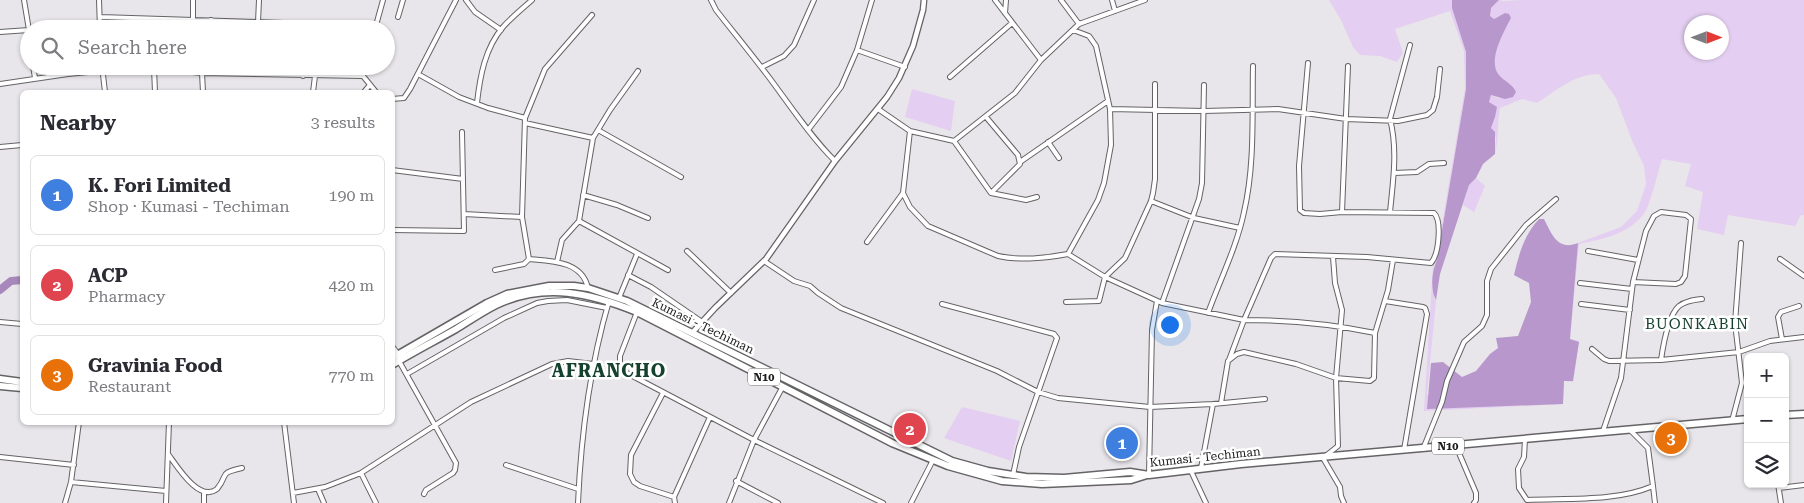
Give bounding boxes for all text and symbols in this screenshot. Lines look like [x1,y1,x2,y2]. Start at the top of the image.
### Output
north arrow [1684,15,1729,60]
search box [20,20,395,75]
icon: search [38,34,66,62]
text: Search here [78,36,187,59]
text: Nearby [40,111,116,135]
text: 3 results [311,113,375,132]
text: K. Fori Limited [88,174,231,197]
text: 1 [53,186,61,205]
text: 190 m [328,186,374,205]
text: Shop · Kumasi - Techiman [88,197,290,216]
text: ACP [88,264,128,287]
text: 2 [53,276,61,295]
text: 420 m [328,276,374,295]
text: Pharmacy [88,287,165,306]
street label: Kumasi - Techiman [650,295,756,357]
your location [1157,312,1183,338]
district label: BUONKABIN [1645,315,1749,333]
map controls [1744,353,1789,488]
button: + [1744,353,1789,398]
text: Gravinia Food [88,354,223,377]
district label: AFRANCHO [552,360,666,381]
text: 3 [53,366,61,385]
text: 770 m [328,366,374,385]
road number: N10 [748,368,780,386]
text: Restaurant [88,377,171,396]
button: − [1744,398,1789,443]
pin: 2 [894,410,926,448]
pin: 3 [1655,419,1687,457]
pin: 1 [1106,424,1138,462]
road number: N10 [1432,438,1464,454]
button: layers [1744,443,1789,488]
street label: Kumasi - Techiman [1149,444,1261,470]

